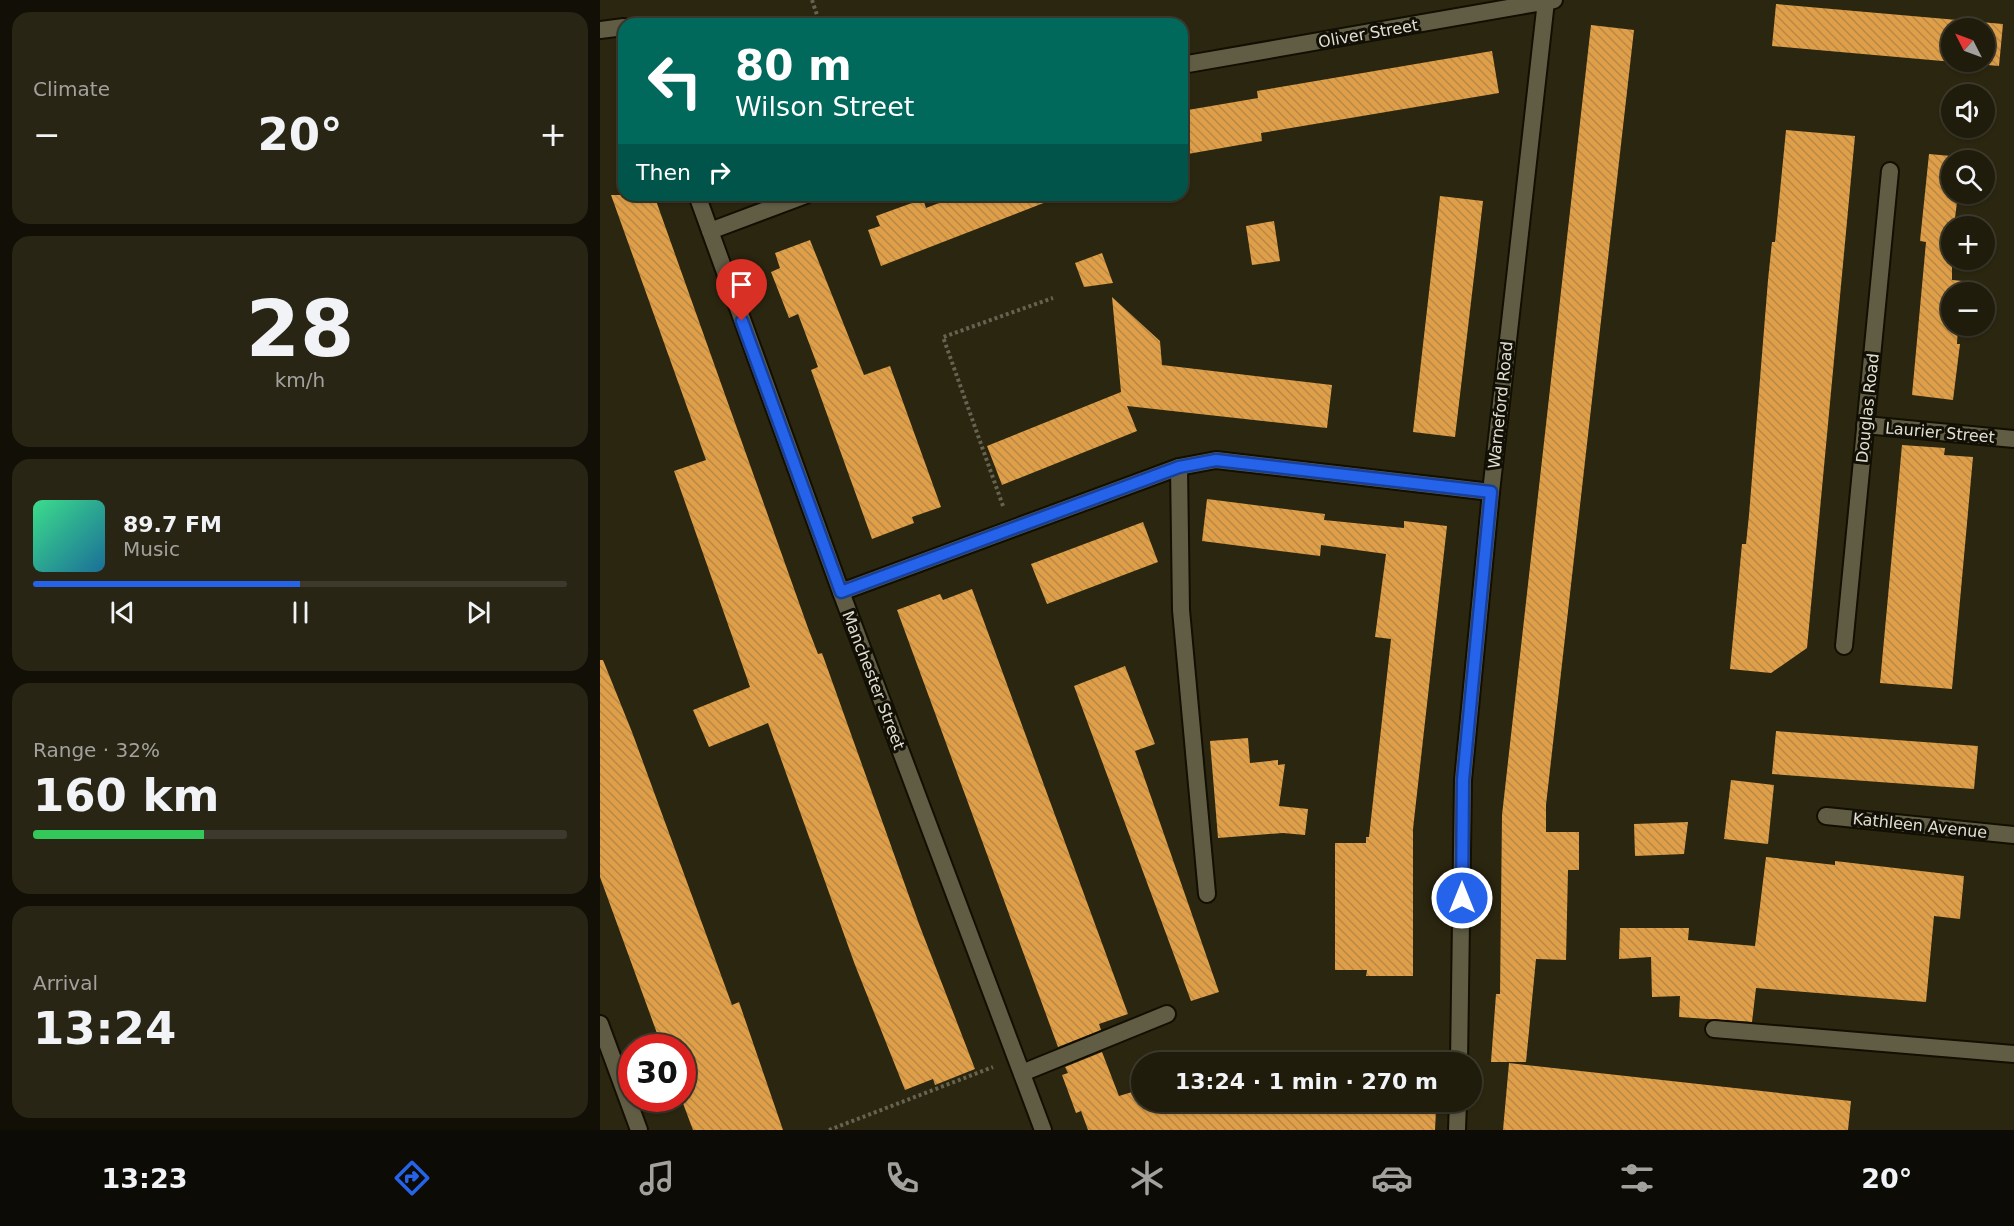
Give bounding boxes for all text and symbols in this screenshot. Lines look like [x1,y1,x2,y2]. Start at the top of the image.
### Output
street label: Oliver Street [1317,15,1420,52]
north arrow [1941,18,1995,72]
map controls [1941,18,1995,336]
text: 80 m [735,41,852,90]
icon: left [636,42,714,120]
text: Climate [33,77,110,101]
button: sound [1941,84,1995,138]
text: Wilson Street [735,91,914,122]
text: 20° [257,108,343,161]
text: − [33,115,61,154]
text: + [539,115,567,154]
button: search [1941,150,1995,204]
icon: right [703,156,736,189]
text: Then [636,160,691,185]
button: + [1941,216,1995,270]
pin [716,259,767,321]
icon: arrive [725,268,758,301]
button: − [1941,282,1995,336]
text: 28 [246,284,354,374]
street label: Warneford Road [1484,340,1517,470]
street label: Douglas Road [1852,352,1883,464]
text: km/h [275,368,325,392]
street label: Laurier Street [1884,418,1996,447]
text: 89.7 FM [123,512,222,537]
text: Music [123,537,180,561]
icon: previous [106,596,139,629]
icon: pause [284,596,317,629]
icon: next [462,596,495,629]
street label: Manchester Street [838,608,909,752]
text: Range · 32% [33,738,160,762]
text: 160 km [33,769,219,822]
street label: Kathleen Avenue [1852,809,1988,842]
position arrow [1430,866,1494,930]
text: Arrival [33,971,98,995]
text: 13:24 [33,1002,176,1055]
speed limit sign: 30 [618,1034,696,1112]
text: 13:24 · 1 min · 270 m [1175,1069,1438,1094]
icon: directions [391,1157,433,1199]
icon: music [636,1157,678,1199]
icon: phone [881,1157,923,1199]
icon: climate [1126,1157,1168,1199]
icon: car [1371,1157,1413,1199]
icon: filters [1616,1157,1658,1199]
text: 13:23 [102,1163,188,1194]
text: 20° [1861,1163,1912,1194]

